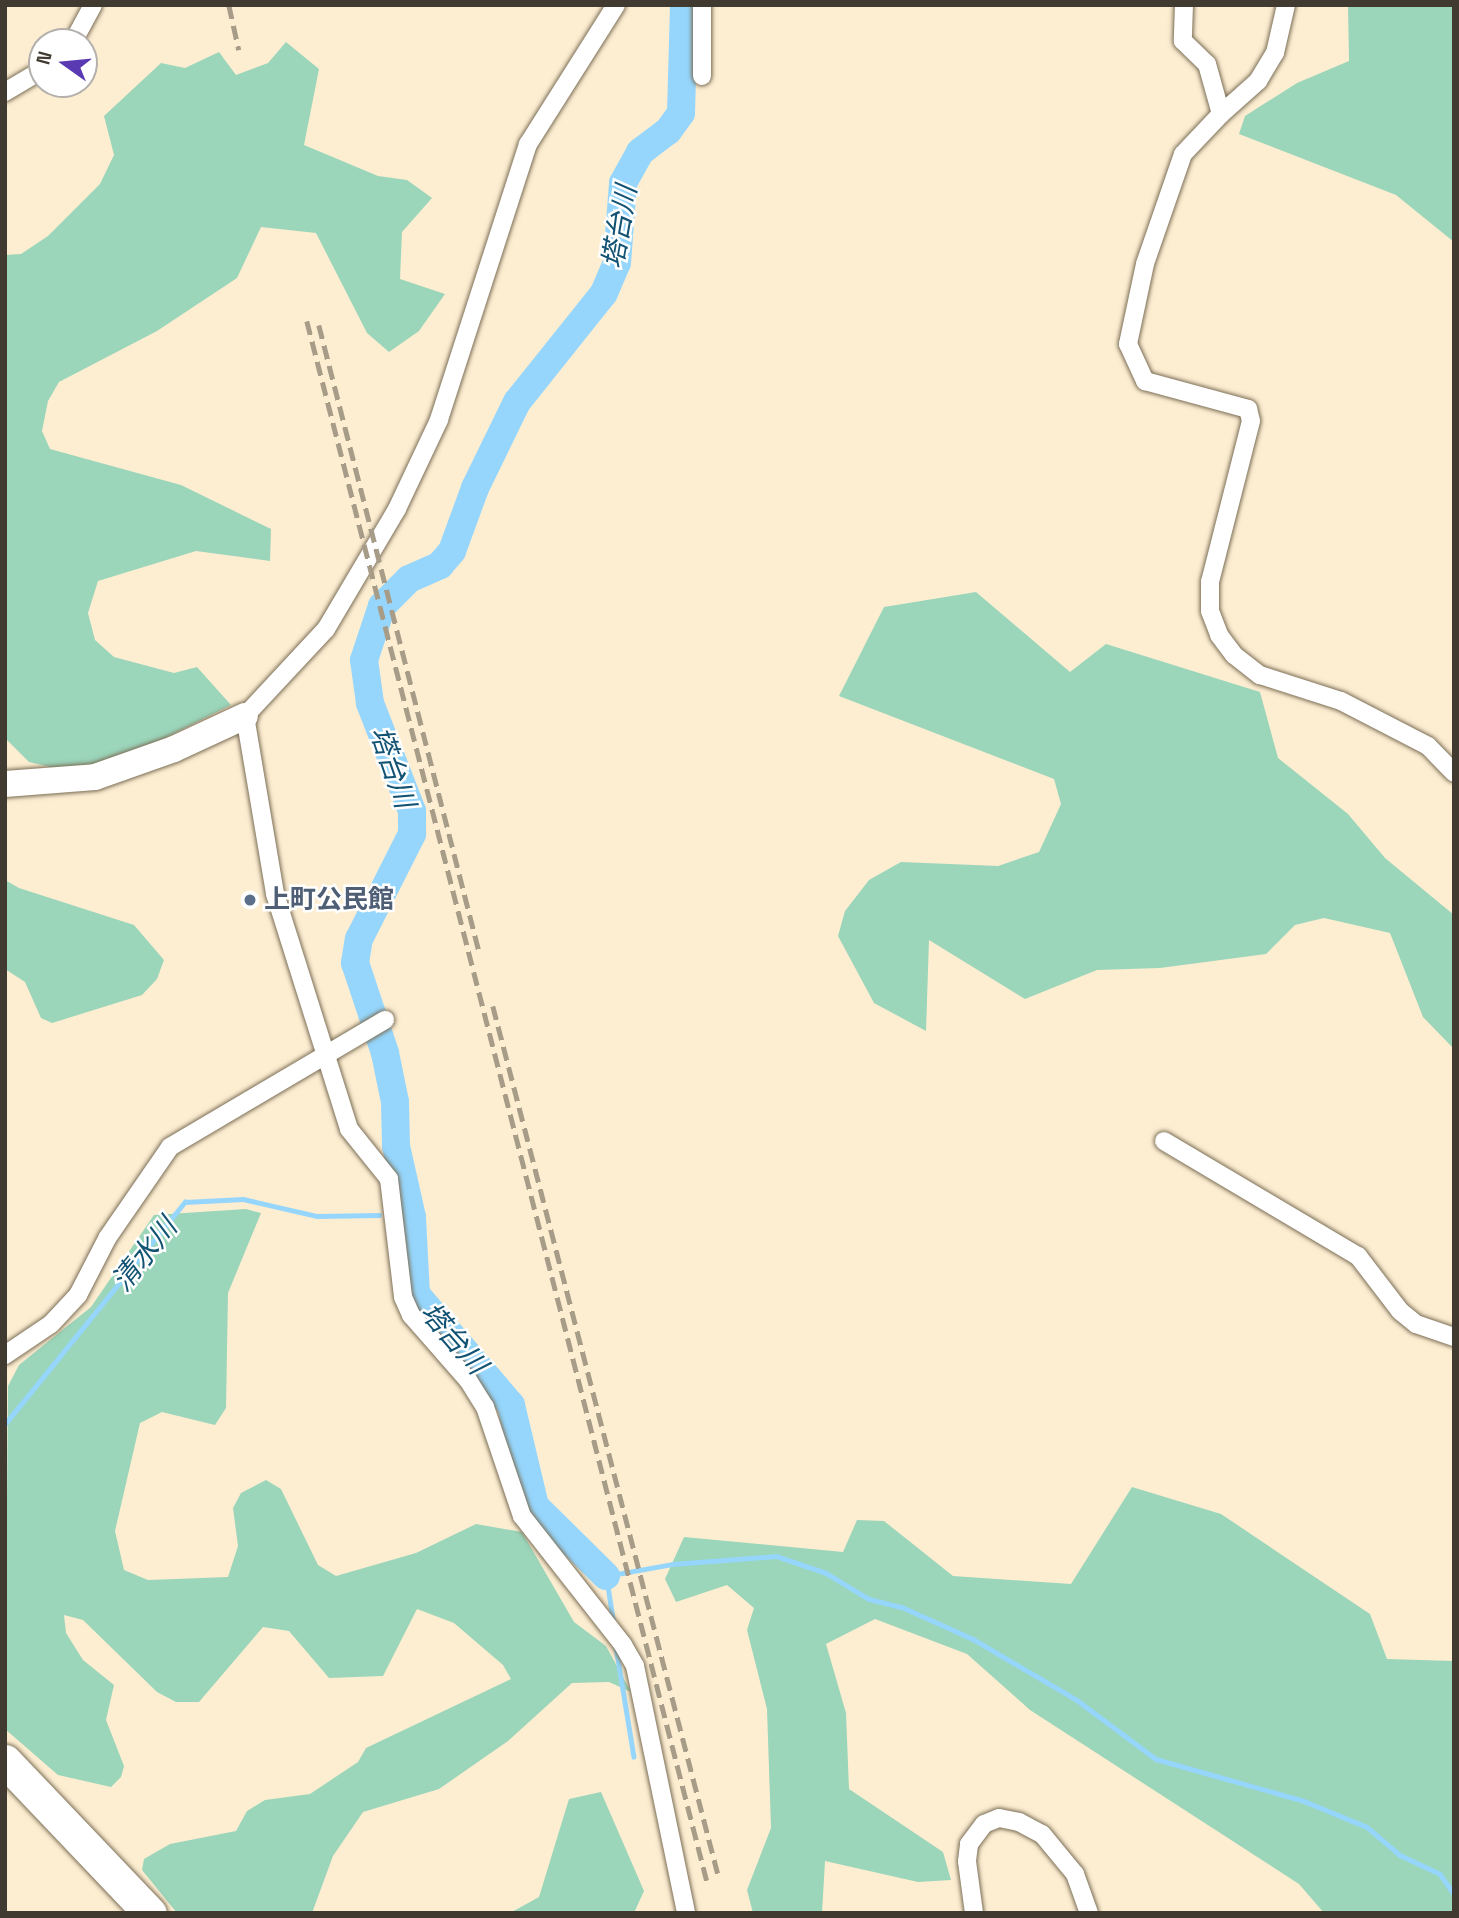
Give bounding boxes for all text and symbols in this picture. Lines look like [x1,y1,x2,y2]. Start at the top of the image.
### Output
north arrow [28,28,98,98]
text: N [30,49,58,67]
water label: 塔台川 [595,183,643,271]
water label: 塔台川 [363,722,423,812]
place label: 上町公民館 [264,884,394,916]
marker: 上町公民館 [242,892,258,908]
water label: 清水川 [105,1211,183,1297]
water label: 塔台川 [414,1295,494,1381]

